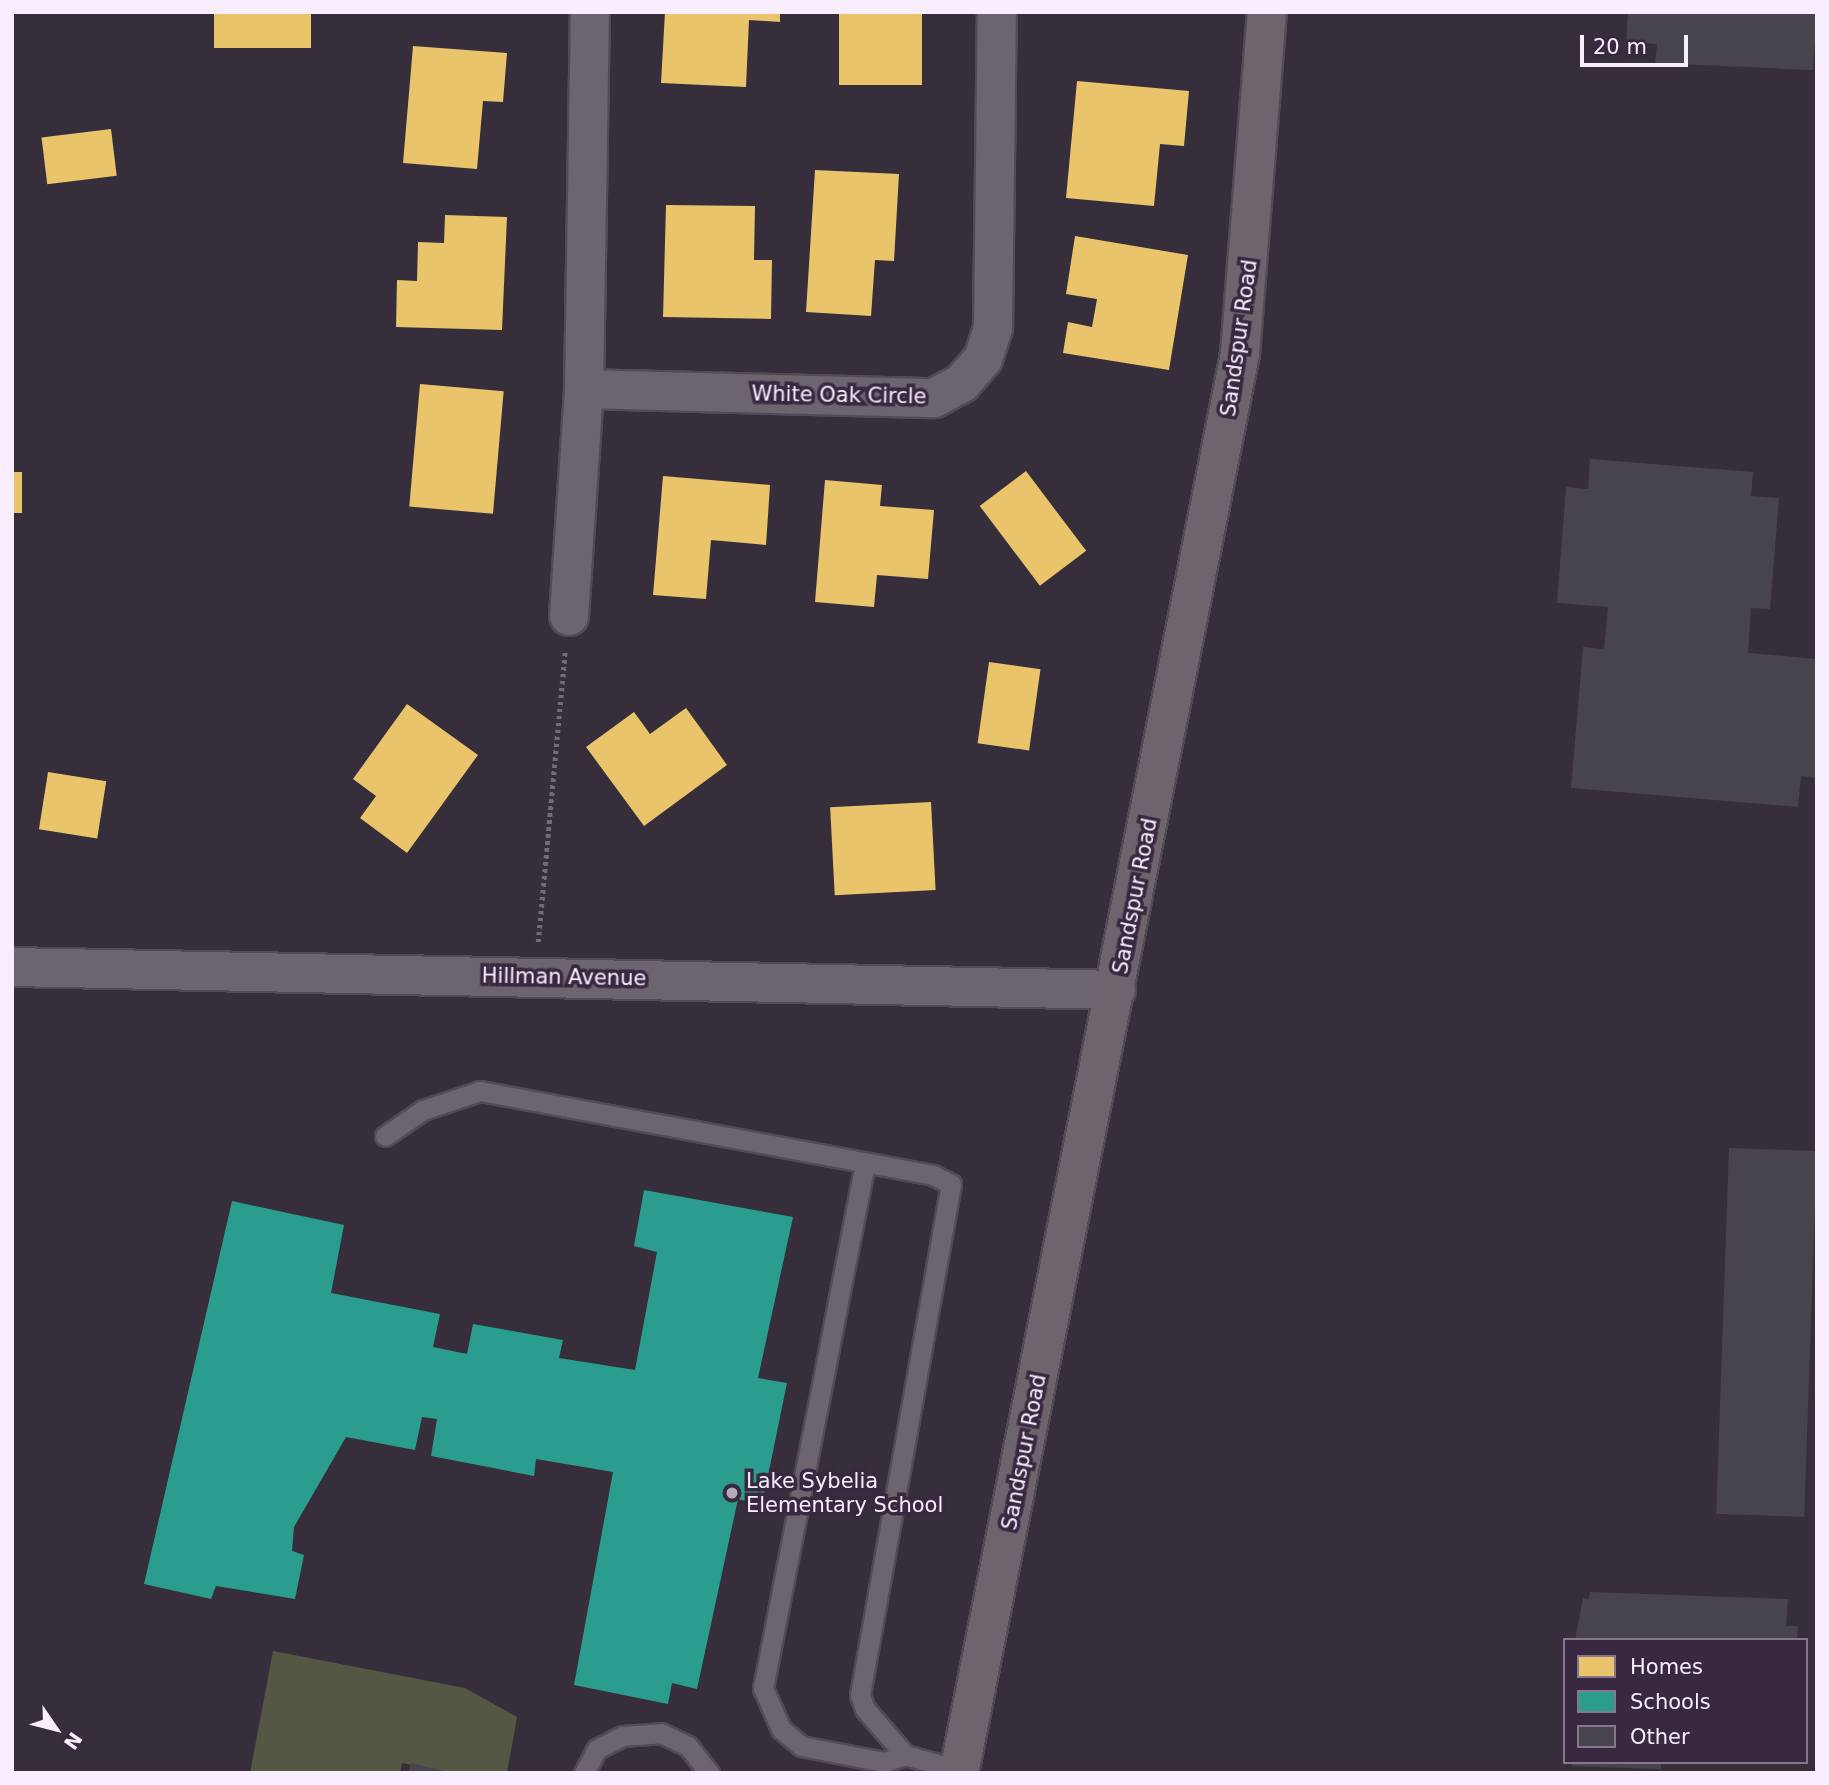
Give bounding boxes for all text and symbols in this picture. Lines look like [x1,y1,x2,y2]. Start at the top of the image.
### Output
scale bar [1584,21,1692,65]
text: 20 m [1593,35,1647,59]
street label: Sandspur Road [1215,258,1263,418]
street label: White Oak Circle [751,381,927,409]
street label: Sandspur Road [1108,816,1162,976]
street label: Hillman Avenue [481,963,647,991]
street label: Sandspur Road [997,1372,1051,1532]
place label: Lake Sybelia Elementary School [746,1468,943,1518]
marker: Lake Sybelia Elementary School [724,1485,740,1501]
legend [1563,1638,1808,1764]
text: Homes [1630,1655,1703,1679]
text: Schools [1630,1690,1711,1714]
north arrow [21,1694,91,1764]
text: Other [1630,1725,1690,1749]
text: N [60,1728,87,1754]

